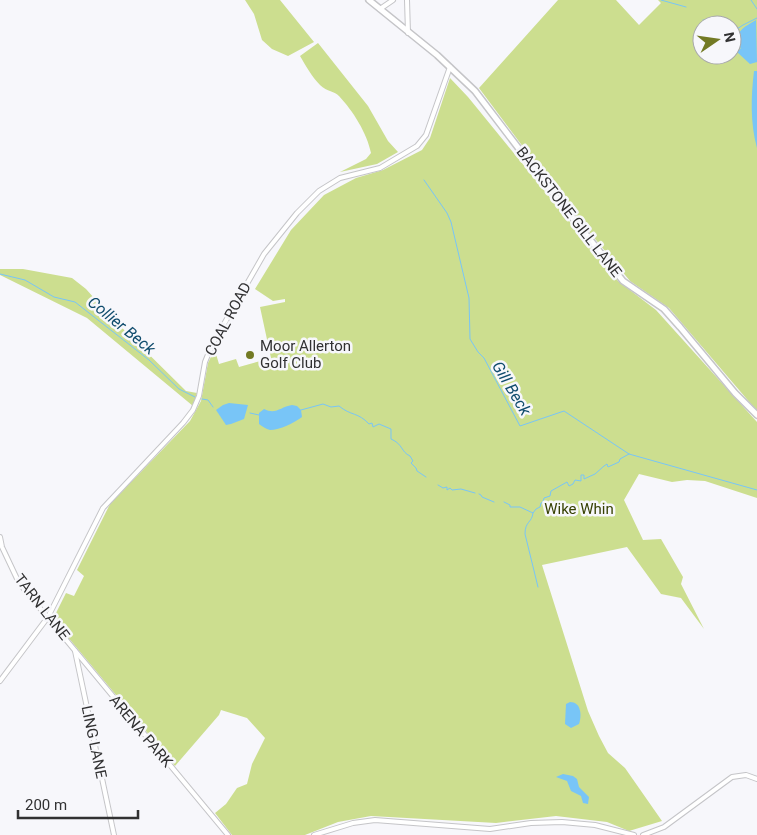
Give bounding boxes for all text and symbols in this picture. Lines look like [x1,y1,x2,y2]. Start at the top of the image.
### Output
north arrow [692,15,742,65]
text: N [721,30,739,44]
street label: BACKSTONE GILL LANE [512,143,626,281]
street label: COAL ROAD [201,279,255,359]
water label: Collier Beck [84,292,160,359]
place label: Moor Allerton Golf Club [260,337,351,372]
marker: Moor Allerton Golf Club [244,349,256,361]
water label: Gill Beck [488,358,536,420]
park label: Wike Whin [544,500,614,518]
street label: TARN LANE [11,570,74,644]
street label: ARENA PARK [106,691,177,771]
street label: LING LANE [78,704,111,781]
scale bar [18,788,138,820]
text: 200 m [25,796,67,814]

